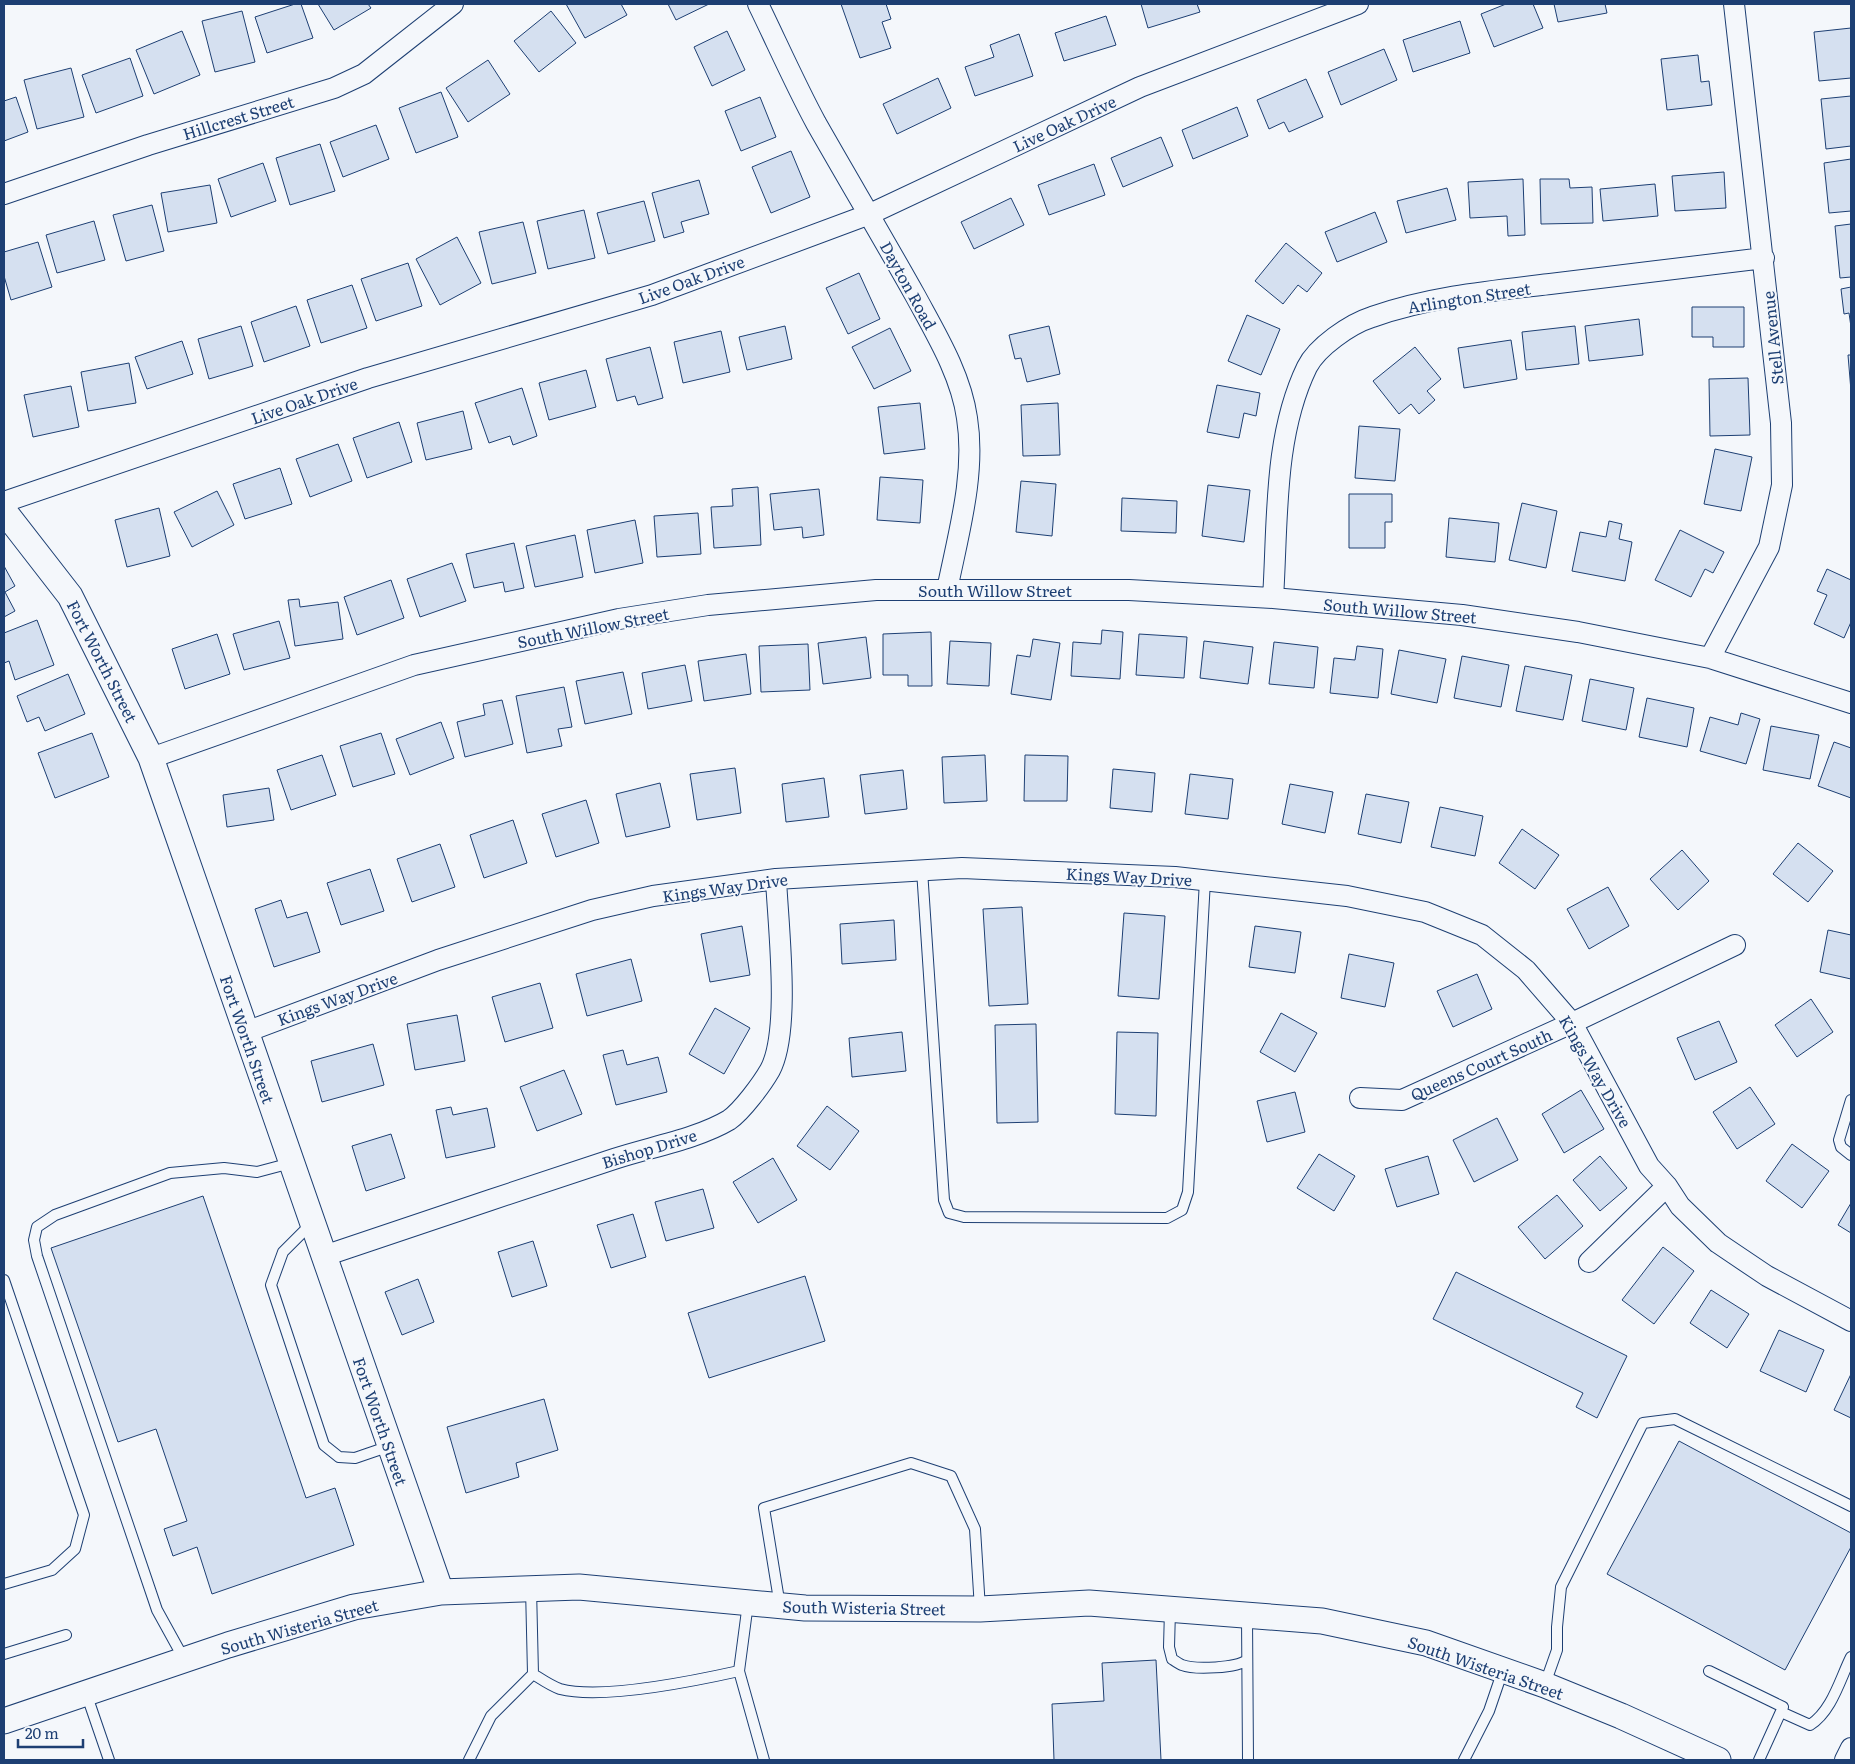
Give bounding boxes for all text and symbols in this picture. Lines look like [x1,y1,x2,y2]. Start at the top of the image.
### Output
street label: Hillcrest Street [179,89,297,145]
street label: Live Oak Drive [1008,89,1120,157]
street label: Dayton Road [875,237,943,334]
street label: Live Oak Drive [635,249,747,309]
street label: Arlington Street [1406,275,1533,319]
street label: Stell Avenue [1755,290,1789,386]
street label: Live Oak Drive [247,371,361,429]
street label: South Willow Street [918,578,1072,602]
street label: South Willow Street [1322,591,1478,629]
street label: Fort Worth Street [62,596,144,727]
street label: South Willow Street [515,600,671,653]
street label: Kings Way Drive [1065,861,1193,891]
street label: Kings Way Drive [661,866,789,908]
street label: Kings Way Drive [273,965,401,1031]
street label: Fort Worth Street [215,972,281,1107]
street label: Kings Way Drive [1554,1010,1638,1132]
street label: Queens Court South [1406,1022,1556,1106]
street label: Bishop Drive [599,1122,699,1174]
street label: Fort Worth Street [348,1354,414,1489]
street label: South Wisteria Street [217,1592,381,1660]
street label: South Wisteria Street [782,1594,946,1620]
street label: South Wisteria Street [1405,1629,1568,1705]
scale bar [18,1716,82,1748]
text: 20 m [25,1721,59,1744]

